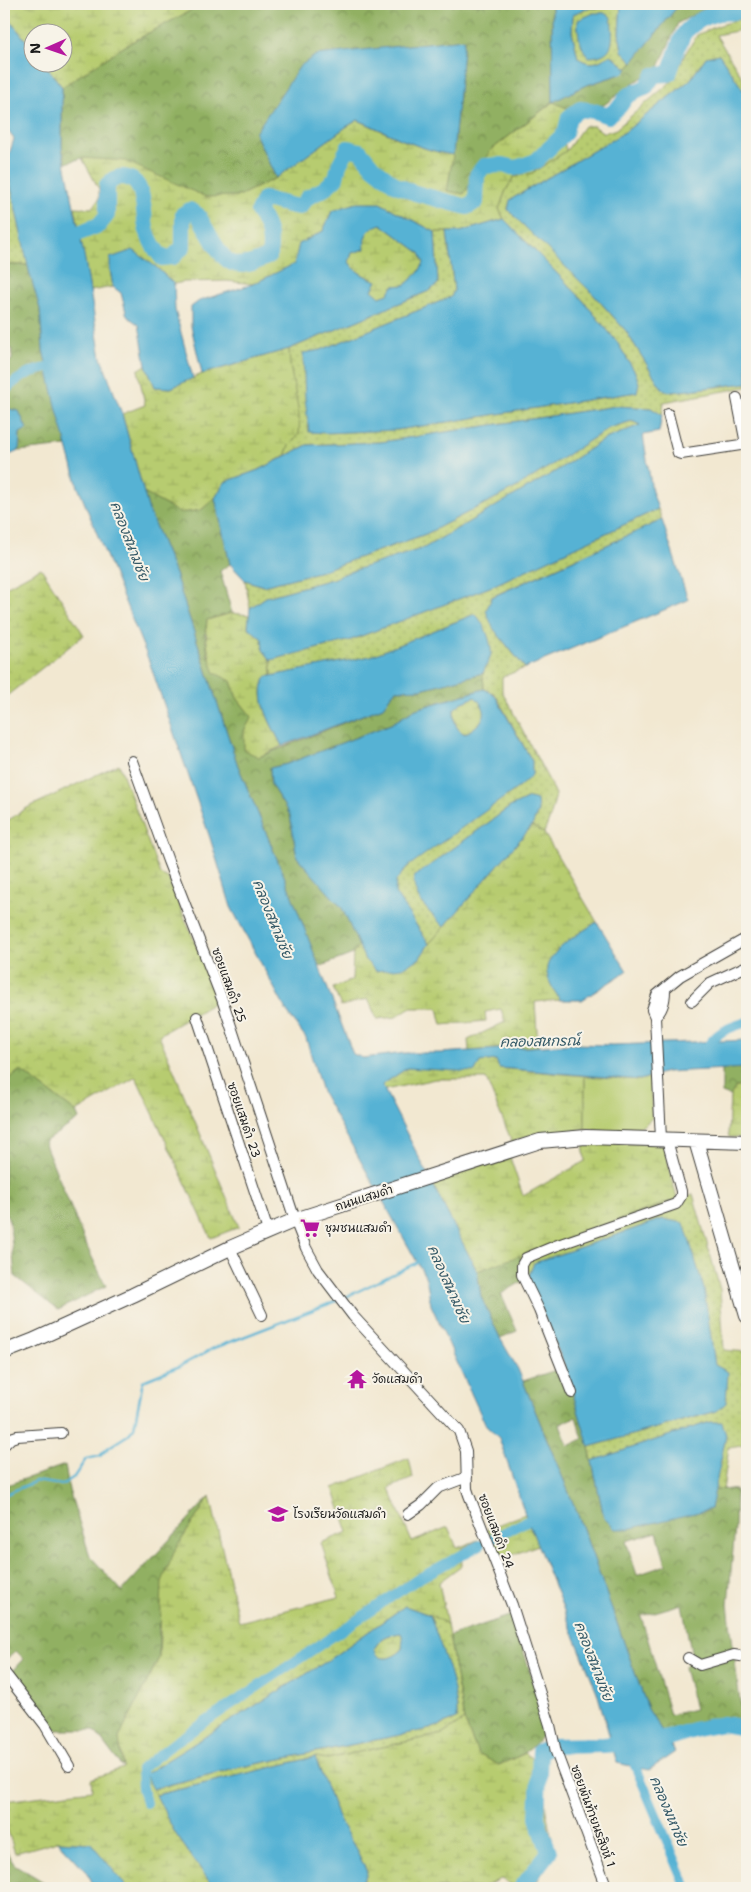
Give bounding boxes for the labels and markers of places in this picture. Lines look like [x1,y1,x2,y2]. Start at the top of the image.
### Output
supermarket icon: ชุมชนแสมดำ [299,1217,321,1239]
place label: ชุมชนแสมดำ [325,1220,392,1237]
temple icon: วัดแสมดำ [346,1368,368,1390]
place label: วัดแสมดำ [372,1371,423,1387]
school or university icon: โรงเรียนวัดแสมดำ [267,1503,289,1525]
place label: โรงเรียนวัดแสมดำ [293,1506,386,1522]

